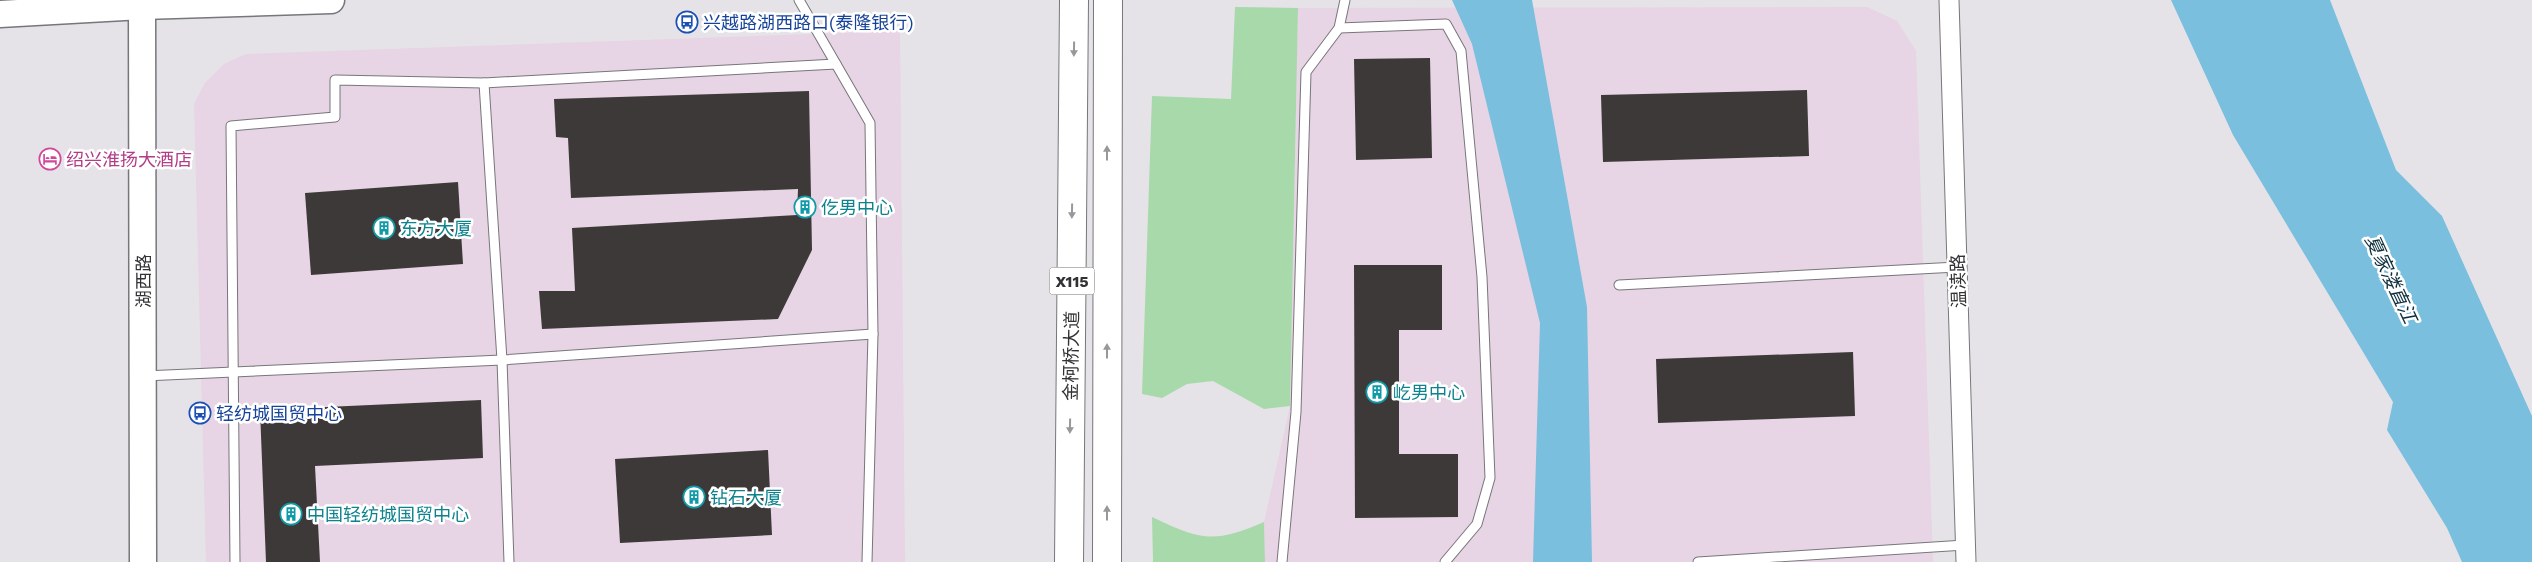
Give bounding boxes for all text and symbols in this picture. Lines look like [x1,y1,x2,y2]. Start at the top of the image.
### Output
bus stop icon: 兴越路湖西路口(泰隆银行) [675,10,699,34]
place label: 兴越路湖西路口(泰隆银行) [703,12,914,33]
one-way arrow [1070,41,1078,57]
one-way arrow [1103,145,1111,161]
hotel icon: 绍兴淮扬大酒店 [38,147,62,171]
place label: 绍兴淮扬大酒店 [66,149,192,170]
building icon: 仡男中心 [793,195,817,219]
place label: 仡男中心 [821,197,893,218]
one-way arrow [1068,203,1076,219]
building icon: 东方大厦 [372,216,396,240]
place label: 东方大厦 [400,218,472,239]
water label: 夏家溇直江 [2360,231,2422,329]
street label: 湖西路 [133,254,154,308]
street label: 温渎路 [1947,254,1969,308]
road number: X115 [1050,268,1094,294]
street label: 金柯桥大道 [1060,311,1082,401]
one-way arrow [1103,343,1111,359]
building icon: 屹男中心 [1365,380,1389,404]
place label: 屹男中心 [1393,382,1465,403]
bus stop icon: 轻纺城国贸中心 [188,401,212,425]
place label: 轻纺城国贸中心 [216,403,342,424]
one-way arrow [1066,418,1074,434]
building icon: 钻石大厦 [682,485,706,509]
place label: 钻石大厦 [710,487,782,508]
building icon: 中国轻纺城国贸中心 [279,502,303,526]
place label: 中国轻纺城国贸中心 [307,504,469,525]
one-way arrow [1103,505,1111,521]

